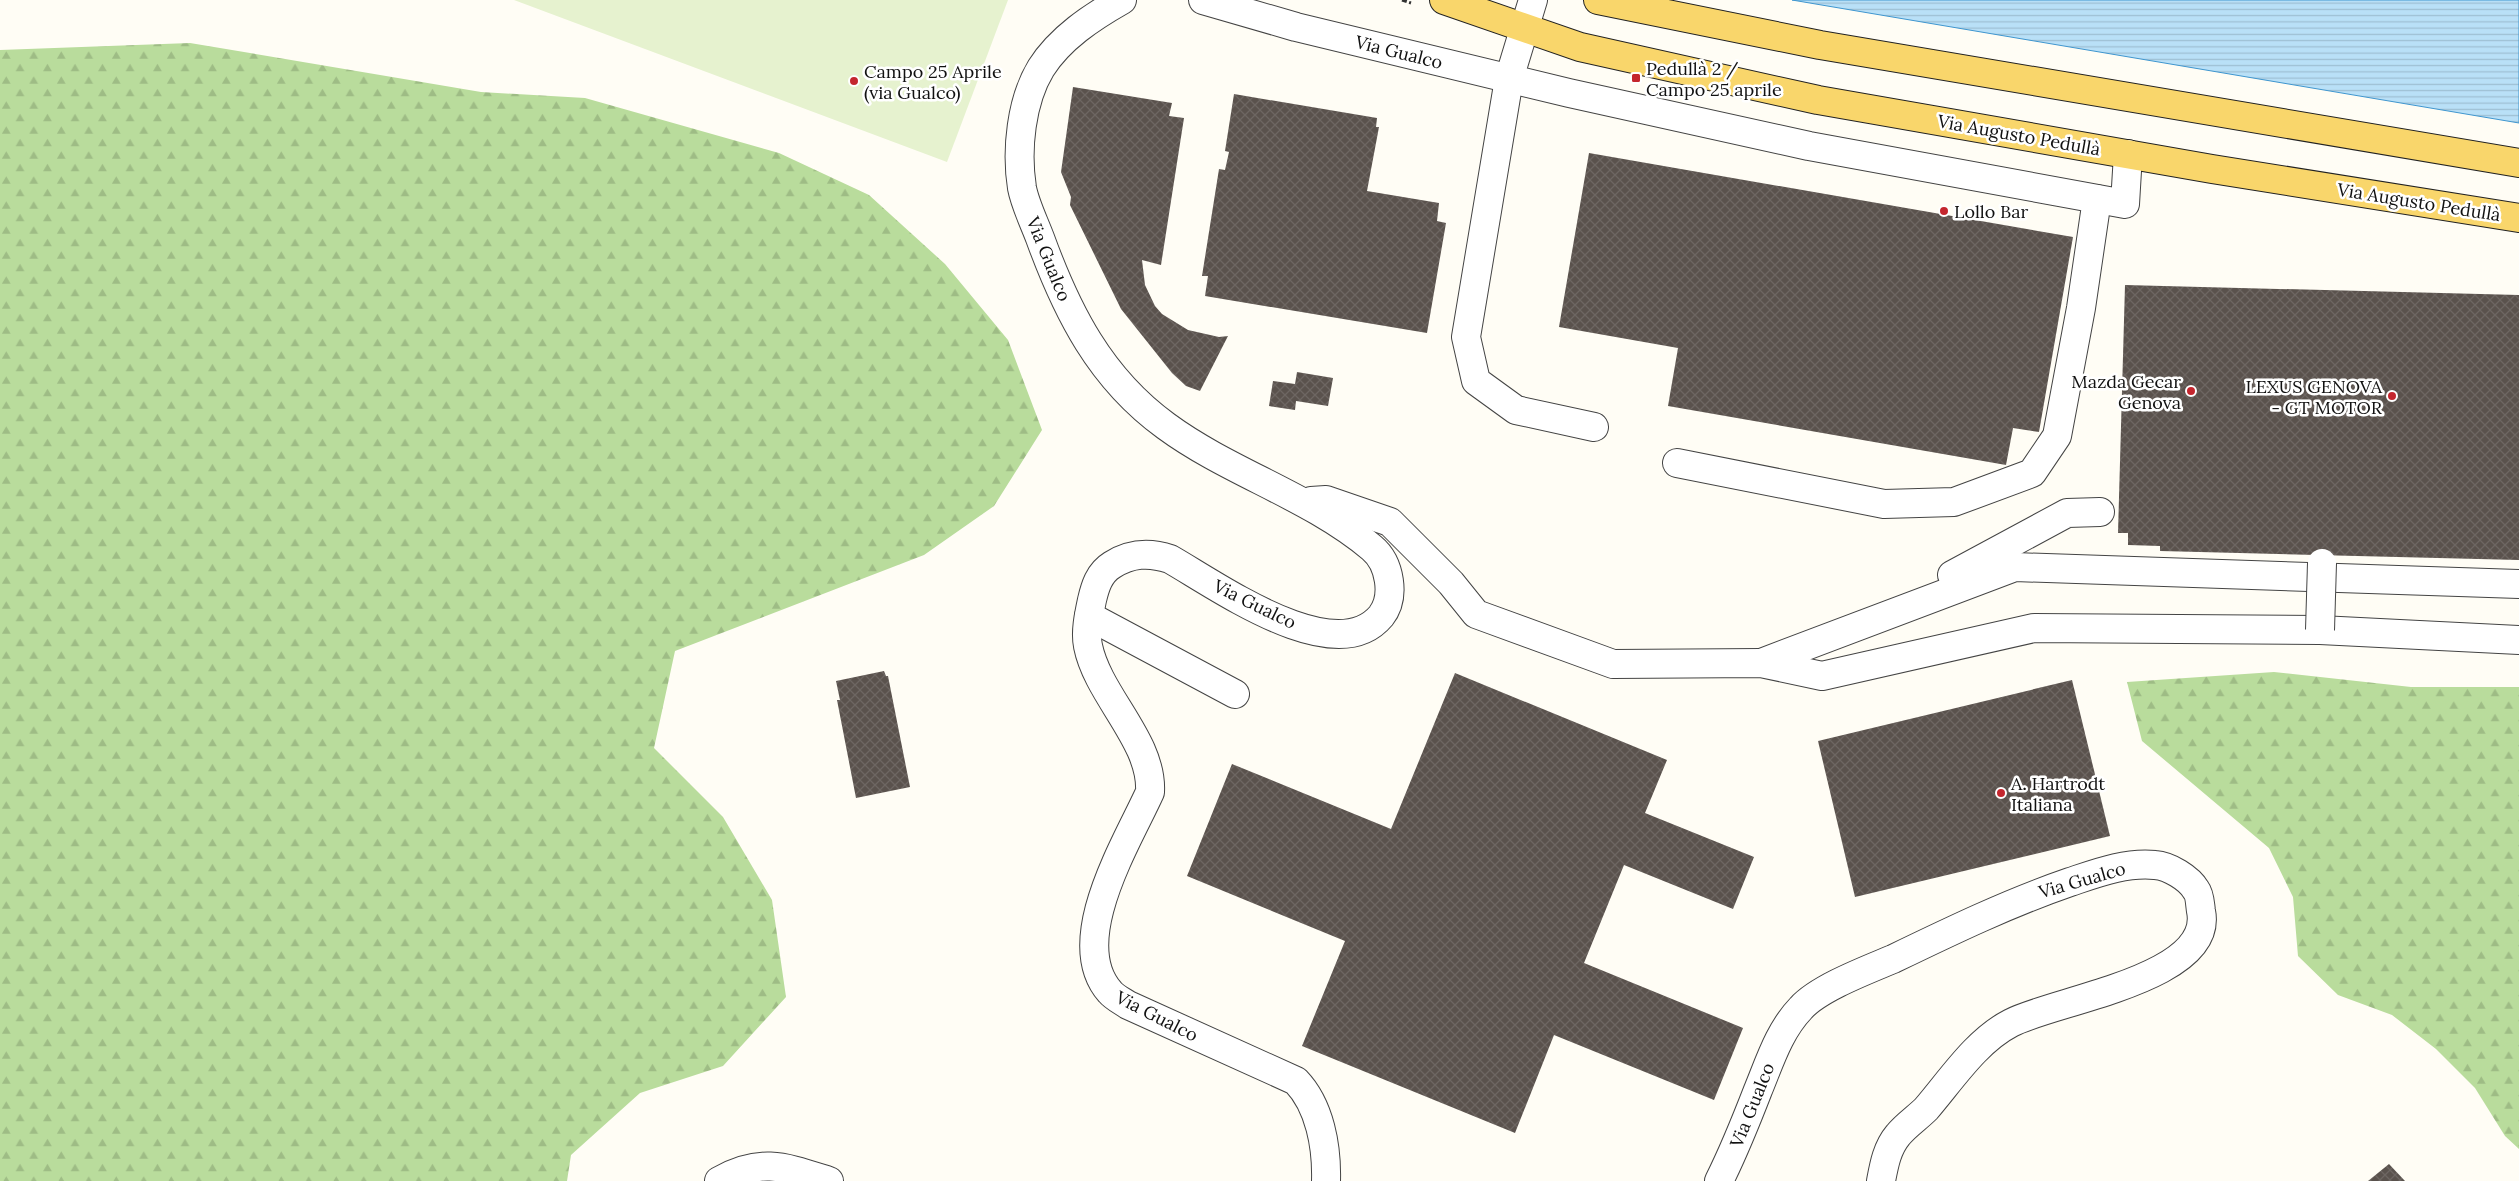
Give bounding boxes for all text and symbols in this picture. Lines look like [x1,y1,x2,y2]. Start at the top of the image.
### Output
street label: Via Gualco [1352,30,1445,74]
place label: Pedullà 2 / Campo 25 aprile [1646,57,1782,101]
place label: Campo 25 Aprile (via Gualco) [864,60,1002,104]
marker: Pedullà 2 / Campo 25 aprile [1630,72,1642,84]
marker: Campo 25 Aprile (via Gualco) [848,75,860,87]
street label: Via Augusto Pedullà [1935,109,2102,161]
street label: Via Augusto Pedullà [2335,178,2502,226]
place label: Lollo Bar [1954,200,2028,223]
marker: Lollo Bar [1938,205,1950,217]
street label: Via Gualco [1021,212,1076,305]
place label: Mazda Gecar Genova [2071,370,2181,414]
place label: LEXUS GENOVA - GT MOTOR [2245,375,2383,419]
marker: Mazda Gecar Genova [2185,385,2197,397]
marker: LEXUS GENOVA - GT MOTOR [2386,390,2398,402]
street label: Via Gualco [1209,574,1300,634]
place label: A. Hartrodt Italiana [2010,772,2105,816]
marker: A. Hartrodt Italiana [1995,787,2007,799]
street label: Via Gualco [2035,857,2128,904]
street label: Via Gualco [1111,985,1202,1046]
street label: Via Gualco [1724,1059,1779,1152]

